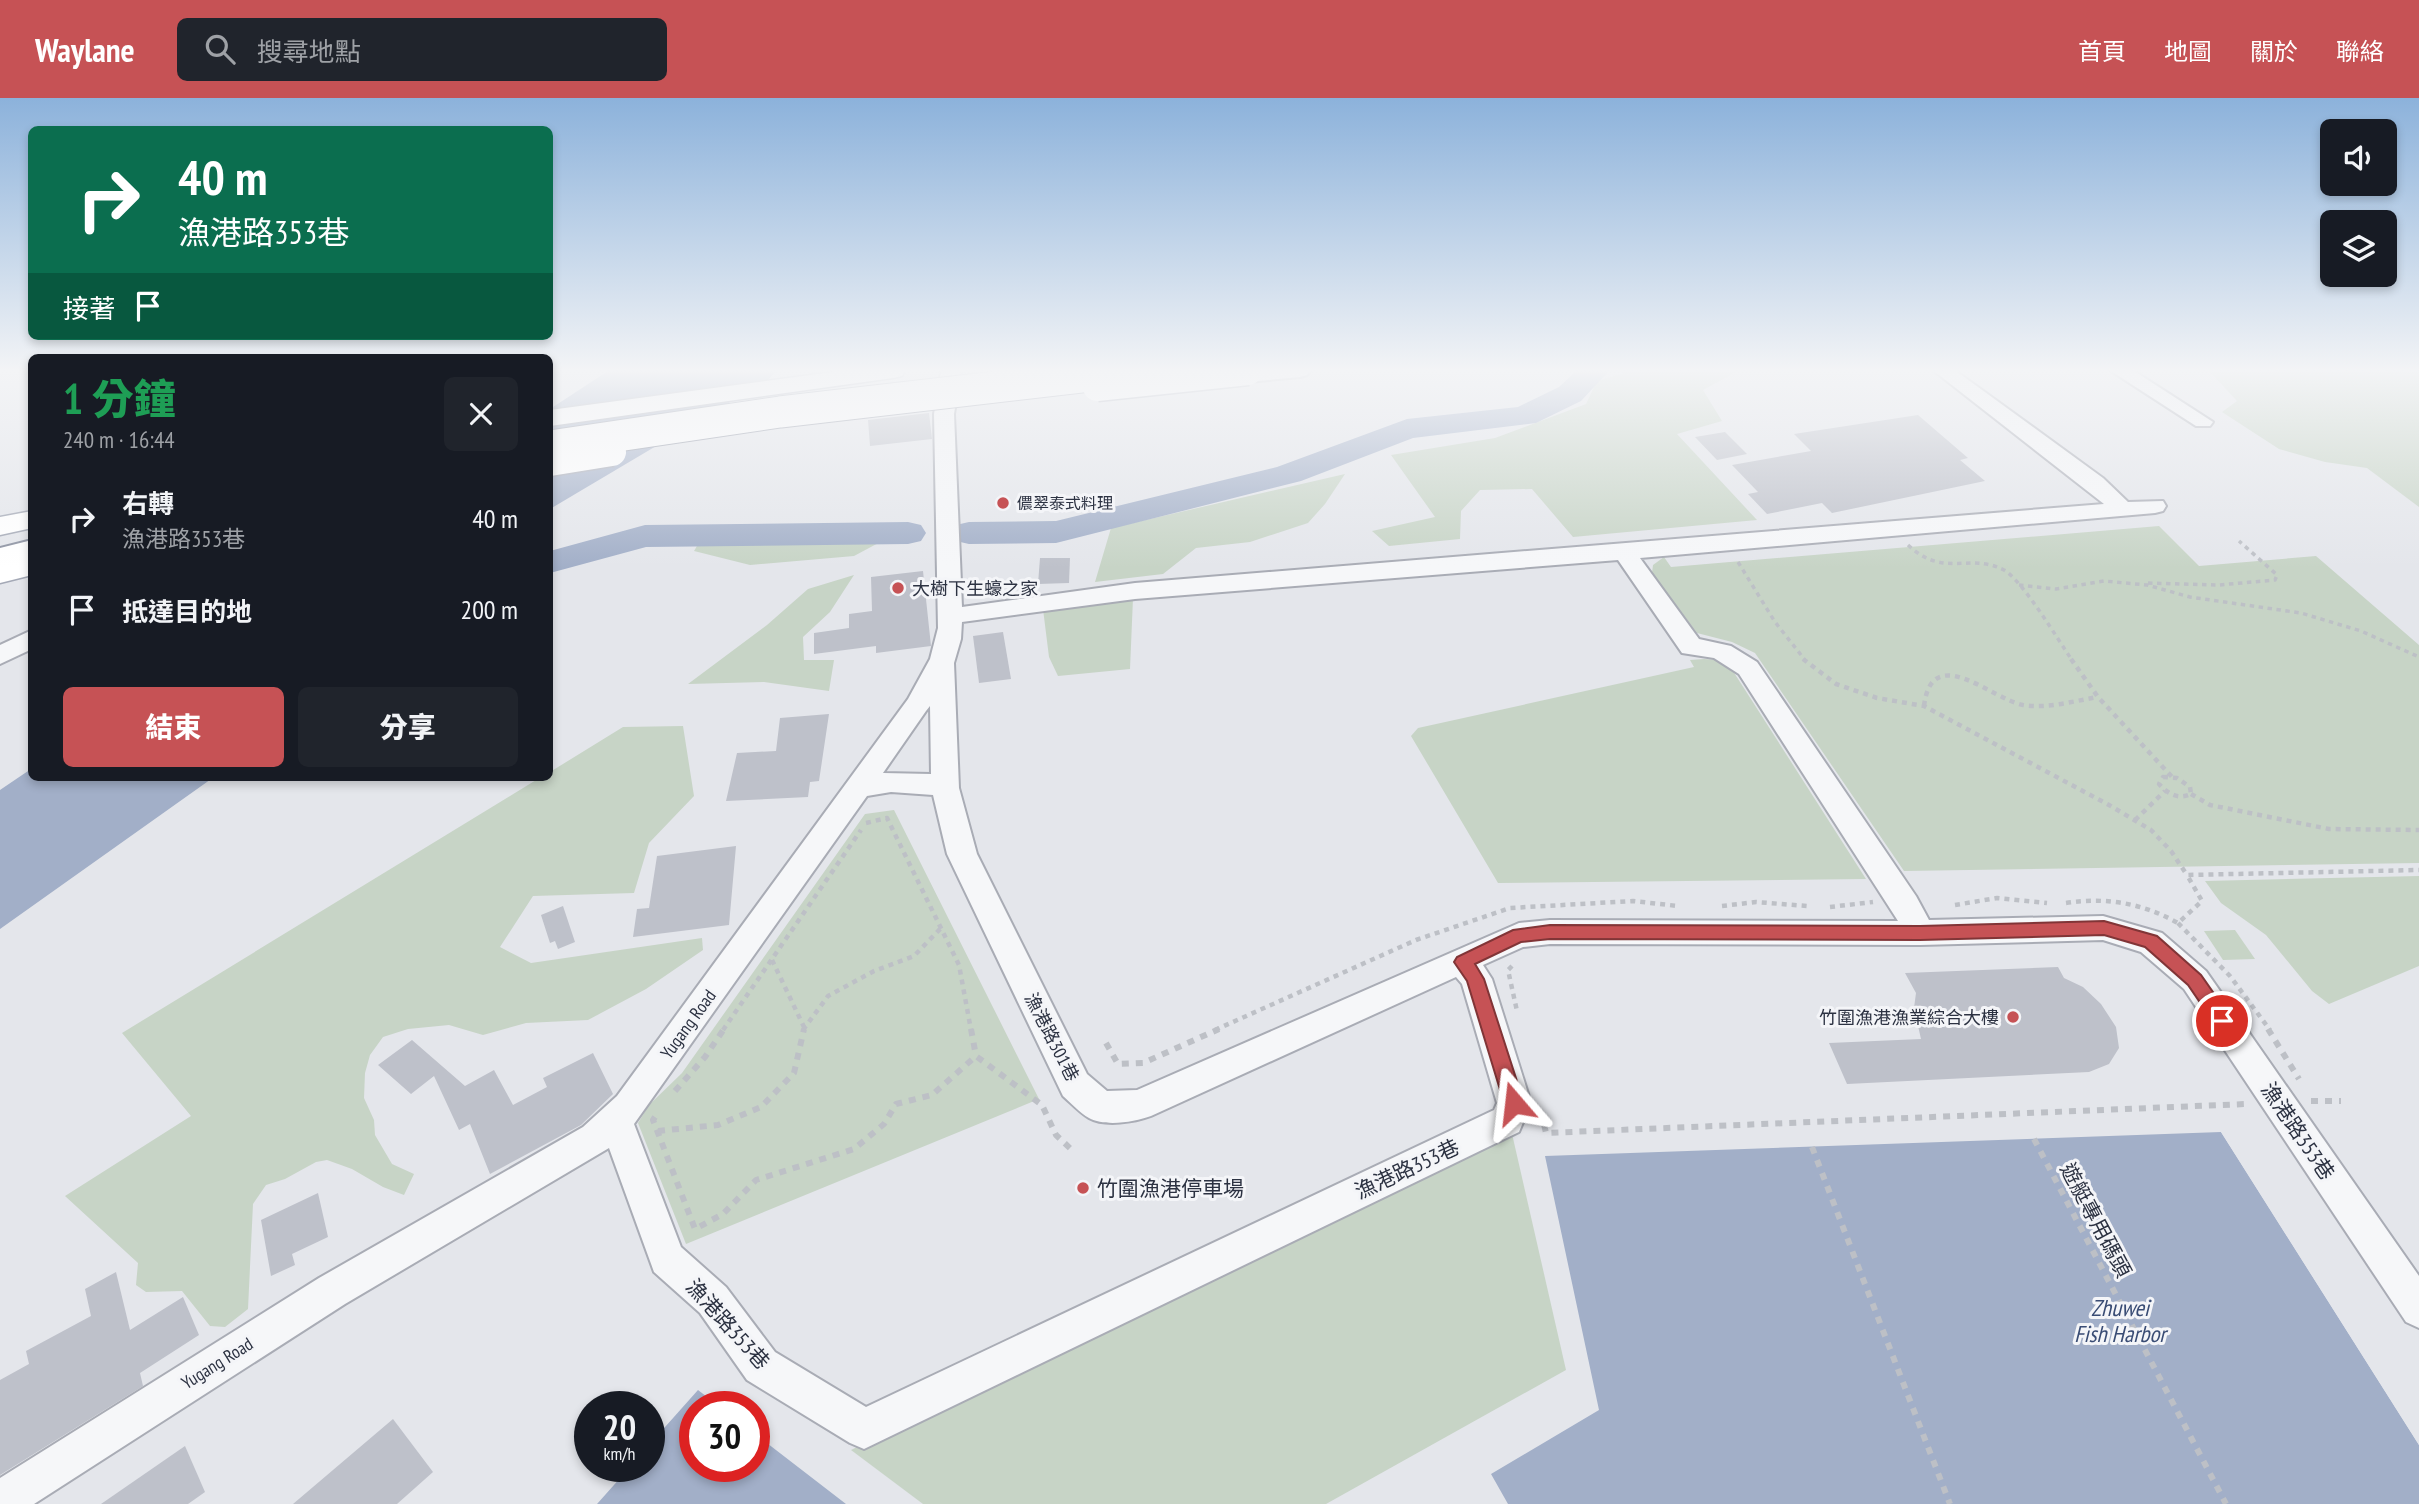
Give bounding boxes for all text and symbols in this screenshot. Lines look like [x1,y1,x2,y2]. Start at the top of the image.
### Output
search box [177,18,667,81]
text: Waylane [35,28,135,71]
icon: search [201,30,239,68]
text: 搜尋地點 [257,35,361,68]
text: 首頁 [2078,36,2126,67]
text: 地圖 [2164,36,2212,67]
text: 關於 [2250,36,2298,67]
text: 聯絡 [2336,36,2384,67]
map controls [2320,119,2397,287]
button: sound [2320,119,2397,196]
text: 40 m [178,145,267,209]
icon: right [63,154,154,245]
button: layers [2320,210,2397,287]
text: 漁港路353巷 [178,211,349,253]
icon: arrive [129,287,167,325]
text: 接著 [63,292,115,325]
text: 1 分鐘 [63,371,176,426]
button: close [444,377,518,451]
text: 240 m · 16:44 [63,425,175,454]
text: 右轉 [122,487,174,520]
place label: 儂翠泰式料理 [1017,493,1113,513]
marker: 儂翠泰式料理 [995,495,1011,511]
icon: right [63,500,101,538]
text: 40 m [472,502,518,535]
text: 漁港路353巷 [122,524,245,553]
place label: 大樹下生蠔之家 [912,577,1038,600]
marker: 大樹下生蠔之家 [890,580,906,596]
icon: arrive [63,591,101,629]
text: 200 m [460,593,518,626]
text: 抵達目的地 [122,595,252,628]
button: 結束 [63,687,284,767]
button: 分享 [298,687,518,767]
street label: Yugang Road [655,985,721,1063]
street label: 漁港路301巷 [1020,989,1084,1085]
pin [2192,991,2252,1051]
icon: arrive [2203,1002,2241,1040]
place label: 竹圍漁港漁業綜合大樓 [1819,1006,1999,1029]
marker: 竹圍漁港漁業綜合大樓 [2005,1009,2021,1025]
position arrow [1477,1066,1551,1140]
street label: 漁港路353巷 [2255,1077,2341,1185]
street label: 漁港路353巷 [1350,1133,1464,1205]
street label: 遊艇專用碼頭 [2055,1158,2137,1282]
place label: 竹圍漁港停車場 [1097,1175,1244,1202]
marker: 竹圍漁港停車場 [1075,1180,1091,1196]
street label: 漁港路353巷 [680,1273,776,1375]
water label: Zhuwei Fish Harbor [2074,1293,2169,1348]
street label: Yugang Road [177,1332,257,1394]
speed limit sign: 30 [679,1391,770,1482]
text: 20 [603,1404,636,1450]
text: km/h [604,1442,635,1465]

